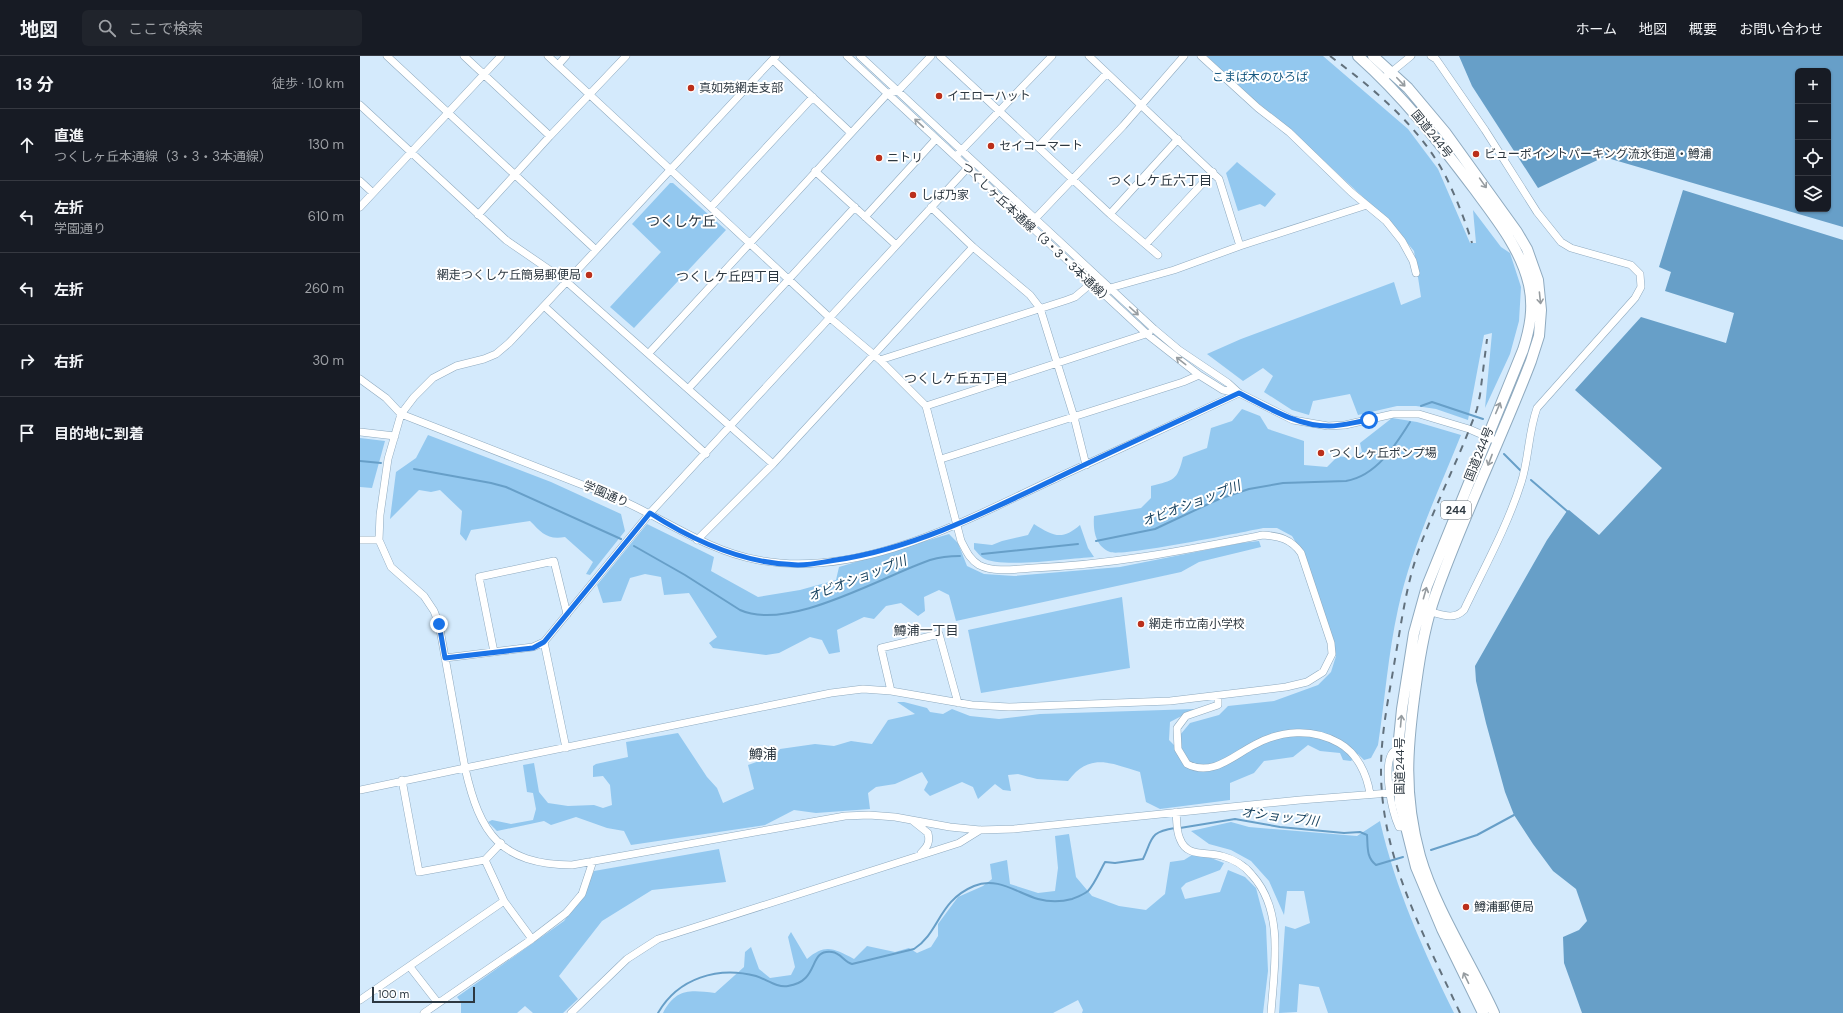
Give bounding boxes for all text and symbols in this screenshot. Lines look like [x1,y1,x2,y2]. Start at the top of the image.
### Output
search box [82,10,362,46]
text: 地図 [20,17,58,42]
icon: search [96,17,118,39]
text: ここで検索 [128,19,203,39]
text: ホーム [1575,20,1617,38]
text: 地図 [1639,20,1667,38]
text: 概要 [1689,20,1717,38]
text: お問い合わせ [1739,20,1823,38]
map controls [1795,68,1831,212]
button: + [1795,68,1831,104]
park label: こまば木のひろば [1212,69,1308,85]
text: 13 分 [16,73,53,95]
text: 徒歩 · 1.0 km [272,75,344,92]
one-way arrow [1397,77,1406,87]
place label: 真如苑網走支部 [699,80,783,96]
marker: 真如苑網走支部 [686,83,696,93]
place label: イエローハット [947,88,1031,104]
marker: イエローハット [934,91,944,101]
button: − [1795,104,1831,140]
street label: 国道244号 [1408,107,1456,161]
one-way arrow [914,118,924,128]
text: 直進 [54,126,84,146]
icon: ahead [16,134,38,156]
text: 130 m [308,136,344,153]
place label: セイコーマート [999,138,1083,154]
button: locate [1795,140,1831,176]
marker: セイコーマート [986,141,996,151]
place label: ビューポイントパーキング流氷街道・鱒浦 [1484,146,1712,162]
text: つくしヶ丘本通線（3・3・3本通線） [54,148,272,165]
marker: ビューポイントパーキング流氷街道・鱒浦 [1471,149,1481,159]
place label: ニトリ [887,150,923,166]
marker: ニトリ [874,153,884,163]
street label: つくしヶ丘本通線（3・3・3本通線） [958,159,1116,307]
district label: つくしケ丘六丁目 [1108,172,1212,189]
button: layers [1795,176,1831,212]
one-way arrow [1478,178,1487,189]
place label: しば乃家 [921,187,969,203]
marker: しば乃家 [908,190,918,200]
text: 左折 [54,198,84,218]
icon: left [16,206,38,228]
text: 610 m [308,208,344,225]
district label: つくしケ丘 [646,212,716,230]
text: 学園通り [54,220,106,237]
place label: 網走つくしケ丘簡易郵便局 [437,267,581,283]
district label: つくしケ丘四丁目 [676,268,780,285]
marker: 網走つくしケ丘簡易郵便局 [584,270,594,280]
icon: left [16,278,38,300]
text: 左折 [54,280,84,300]
text: 260 m [304,280,344,297]
one-way arrow [1536,291,1544,304]
one-way arrow [1129,307,1140,316]
icon: right [16,350,38,372]
text: 右折 [54,352,84,372]
text: 30 m [312,352,344,369]
one-way arrow [1176,357,1187,365]
district label: つくしケ丘五丁目 [904,370,1008,387]
one-way arrow [1495,402,1503,414]
route start [1360,411,1378,429]
icon: arrive [16,422,38,444]
text: 目的地に到着 [54,424,144,444]
street label: 国道244号 [1461,424,1497,484]
place label: つくしヶ丘ポンプ場 [1329,445,1437,461]
marker: つくしヶ丘ポンプ場 [1316,448,1326,458]
one-way arrow [1486,454,1494,466]
water label: オビオショップ川 [1140,476,1245,530]
street label: 学園通り [581,477,631,511]
road number: 244 [1441,501,1471,519]
water label: オビオショップ川 [806,551,911,605]
one-way arrow [1422,587,1429,600]
route end [430,615,448,633]
place label: 網走市立南小学校 [1149,616,1245,632]
marker: 網走市立南小学校 [1136,619,1146,629]
district label: 鱒浦一丁目 [893,622,959,639]
one-way arrow [1398,715,1405,728]
street label: 国道244号 [1392,737,1408,795]
district label: 鱒浦 [749,745,777,763]
water label: オショップ川 [1240,803,1322,830]
place label: 鱒浦郵便局 [1474,899,1534,915]
marker: 鱒浦郵便局 [1461,902,1471,912]
one-way arrow [1462,972,1469,984]
scale bar [372,985,475,1004]
text: 100 m [378,987,409,1001]

